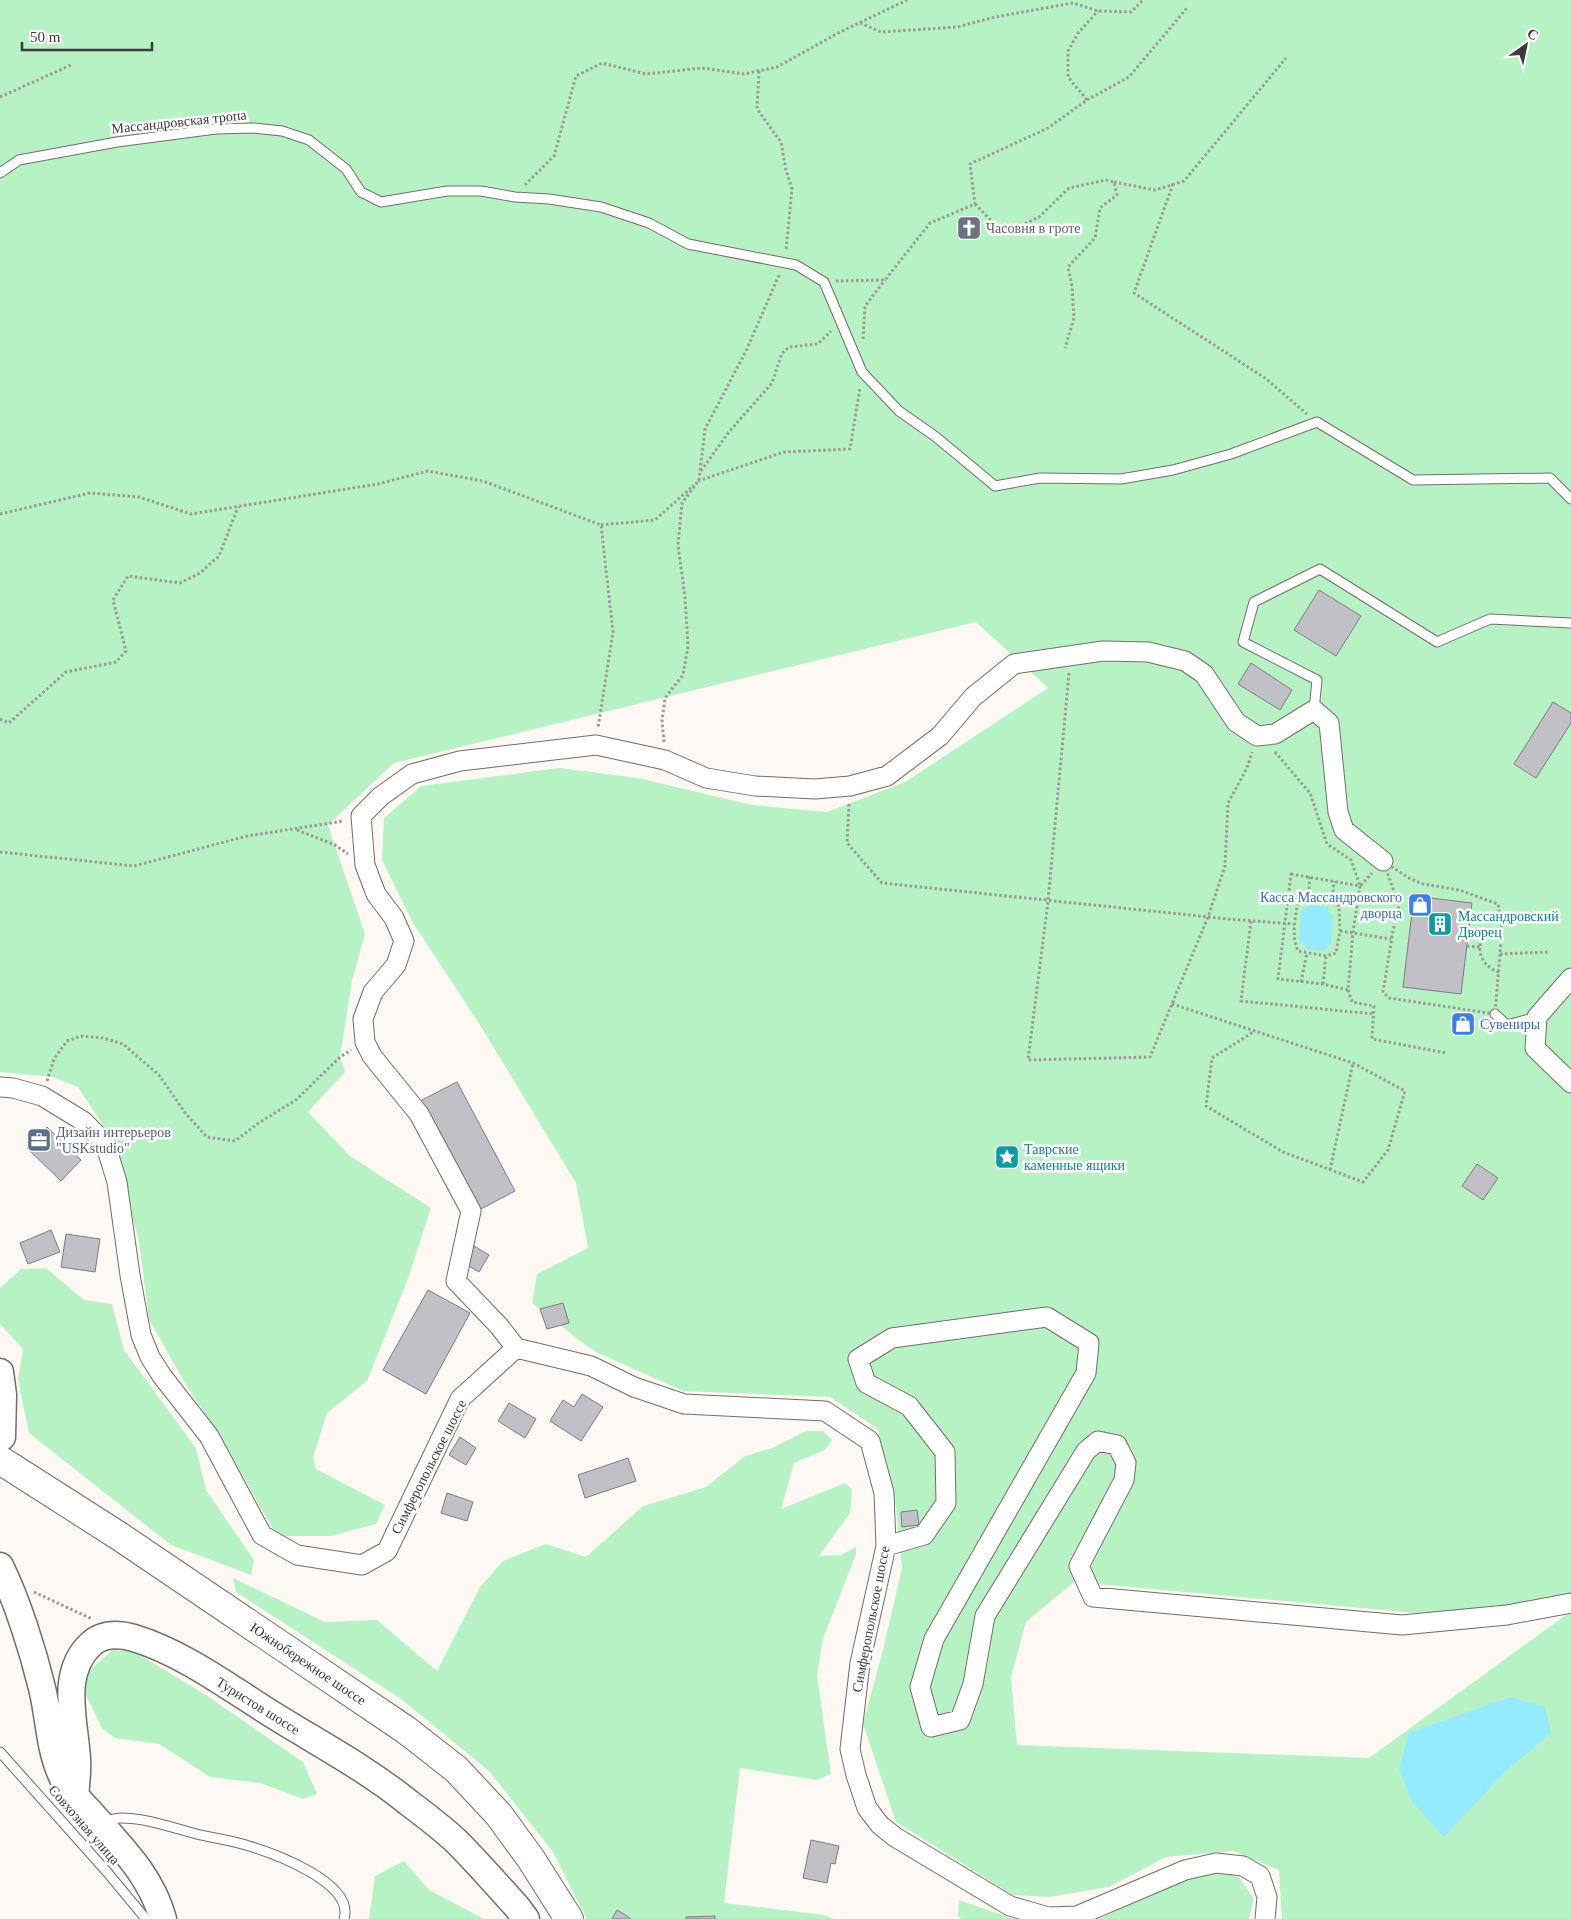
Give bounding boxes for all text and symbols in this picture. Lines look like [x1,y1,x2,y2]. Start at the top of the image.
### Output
scale bar [22,20,152,52]
north arrow [1501,20,1551,70]
text: С [1524,25,1541,44]
text: 50 m [30,29,61,45]
street label: Массандровская тропа [111,107,248,137]
church icon: Часовня в гроте [956,215,982,241]
place label: Часовня в гроте [986,221,1081,236]
place label: Касса Массандровского дворца [1260,890,1403,921]
shop icon: Касса Массандровского дворца [1407,892,1433,918]
place label: Массандровский Дворец [1458,909,1559,940]
building icon: Массандровский Дворец [1427,911,1453,937]
shop icon: Сувениры [1450,1011,1476,1037]
place label: Сувениры [1480,1017,1541,1032]
place label: Дизайн интерьеров "USKstudio" [56,1125,171,1156]
office icon: Дизайн интерьеров "USKstudio" [26,1127,52,1153]
place label: Таврские каменные ящики [1024,1142,1125,1173]
place icon: Таврские каменные ящики [994,1144,1020,1170]
street label: Симферопольское шоссе [389,1397,469,1537]
street label: Симферопольское шоссе [849,1545,893,1693]
street label: Южнобережное шоссе [247,1620,369,1708]
street label: Туристов шоссе [214,1674,302,1738]
street label: Совхозная улица [45,1782,123,1868]

